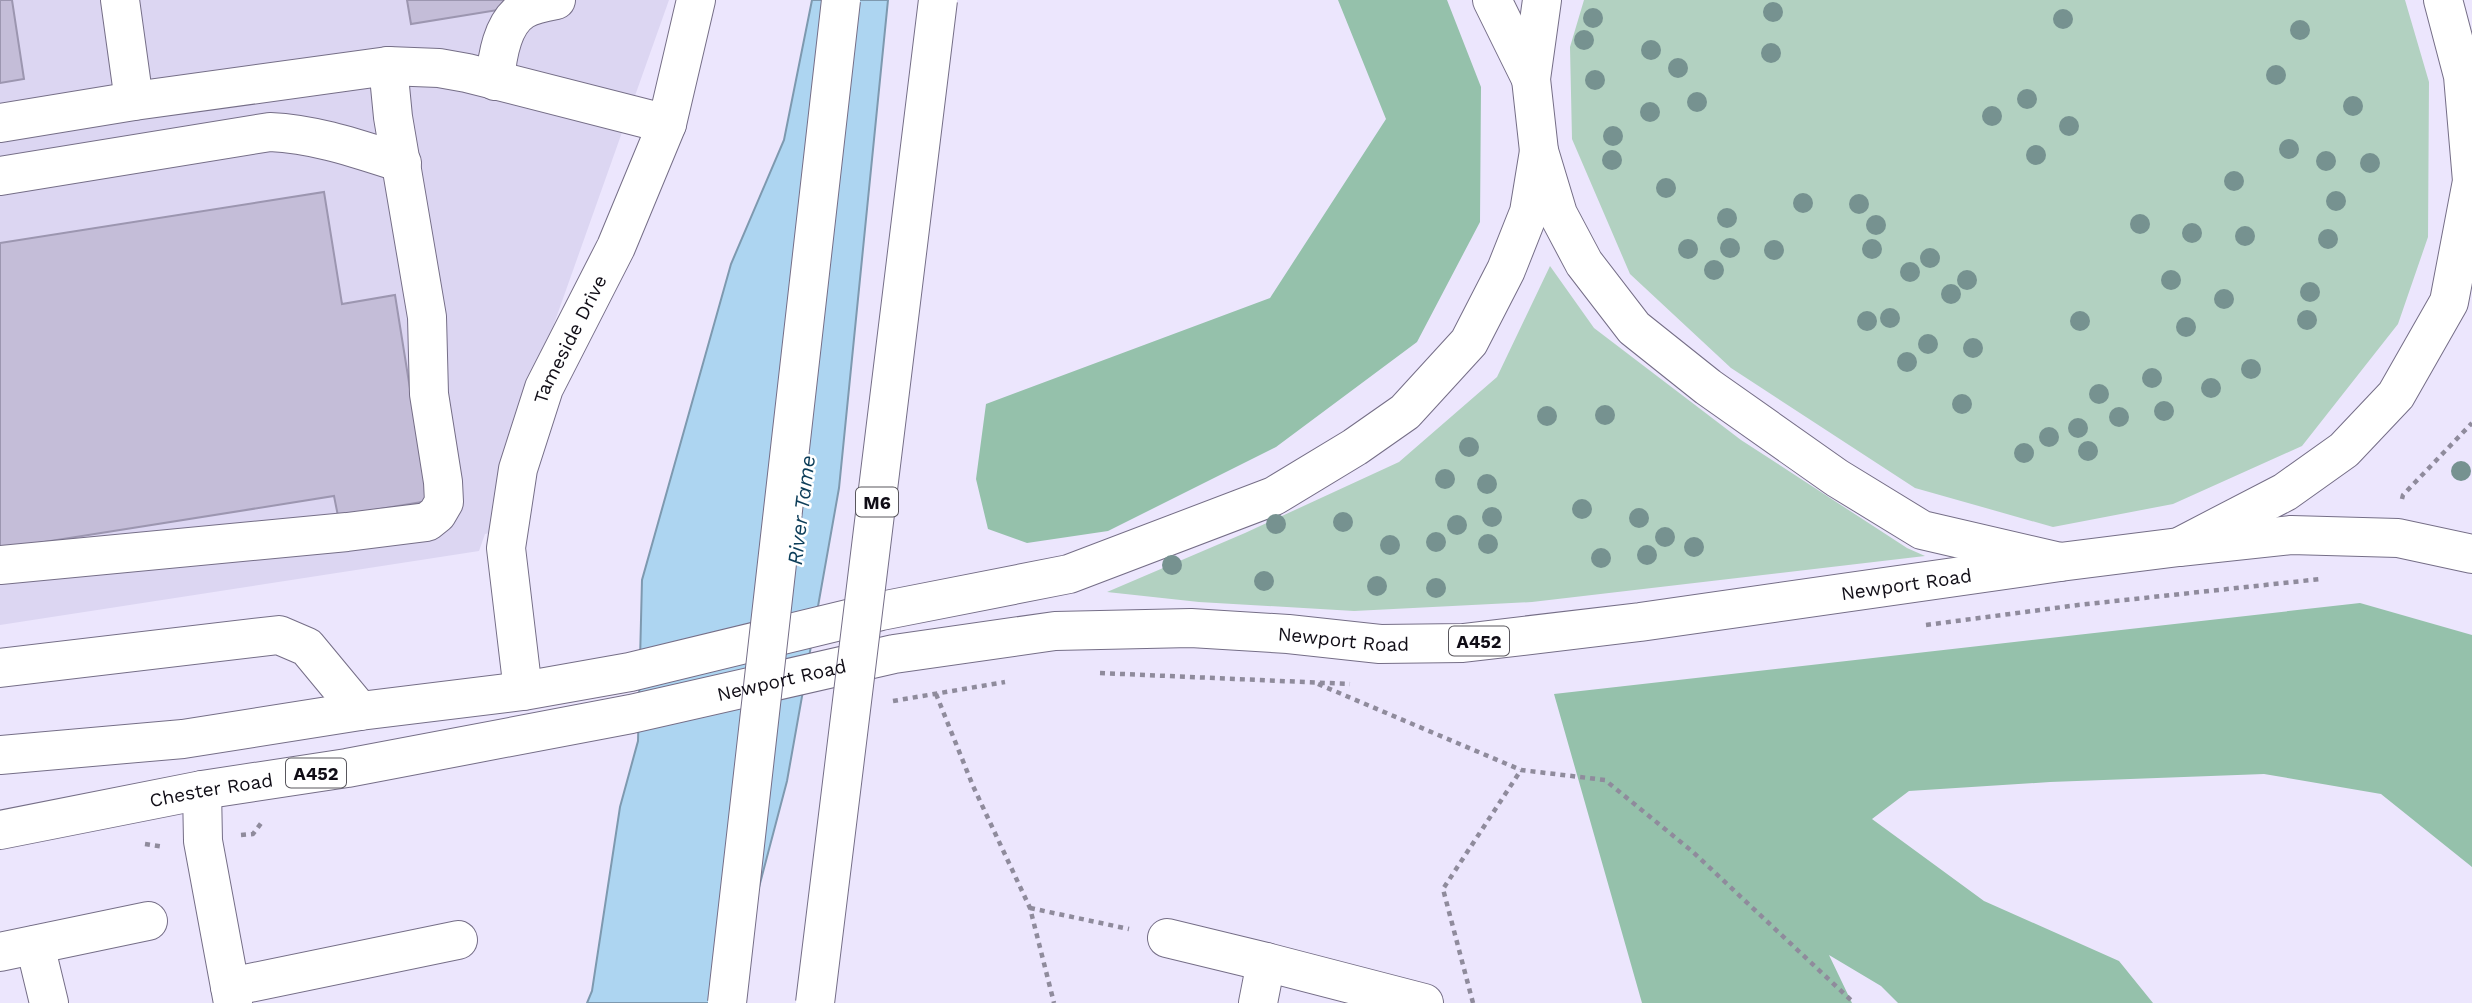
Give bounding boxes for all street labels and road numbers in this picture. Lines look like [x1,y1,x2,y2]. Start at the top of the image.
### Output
street label: Tameside Drive [528,271,611,406]
road number: M6 [856,488,898,516]
street label: Newport Road [1839,563,1973,605]
street label: Newport Road [1277,622,1409,656]
road number: A452 [1449,626,1509,656]
street label: Newport Road [715,654,848,706]
road number: A452 [286,758,346,788]
street label: Chester Road [147,768,274,812]

